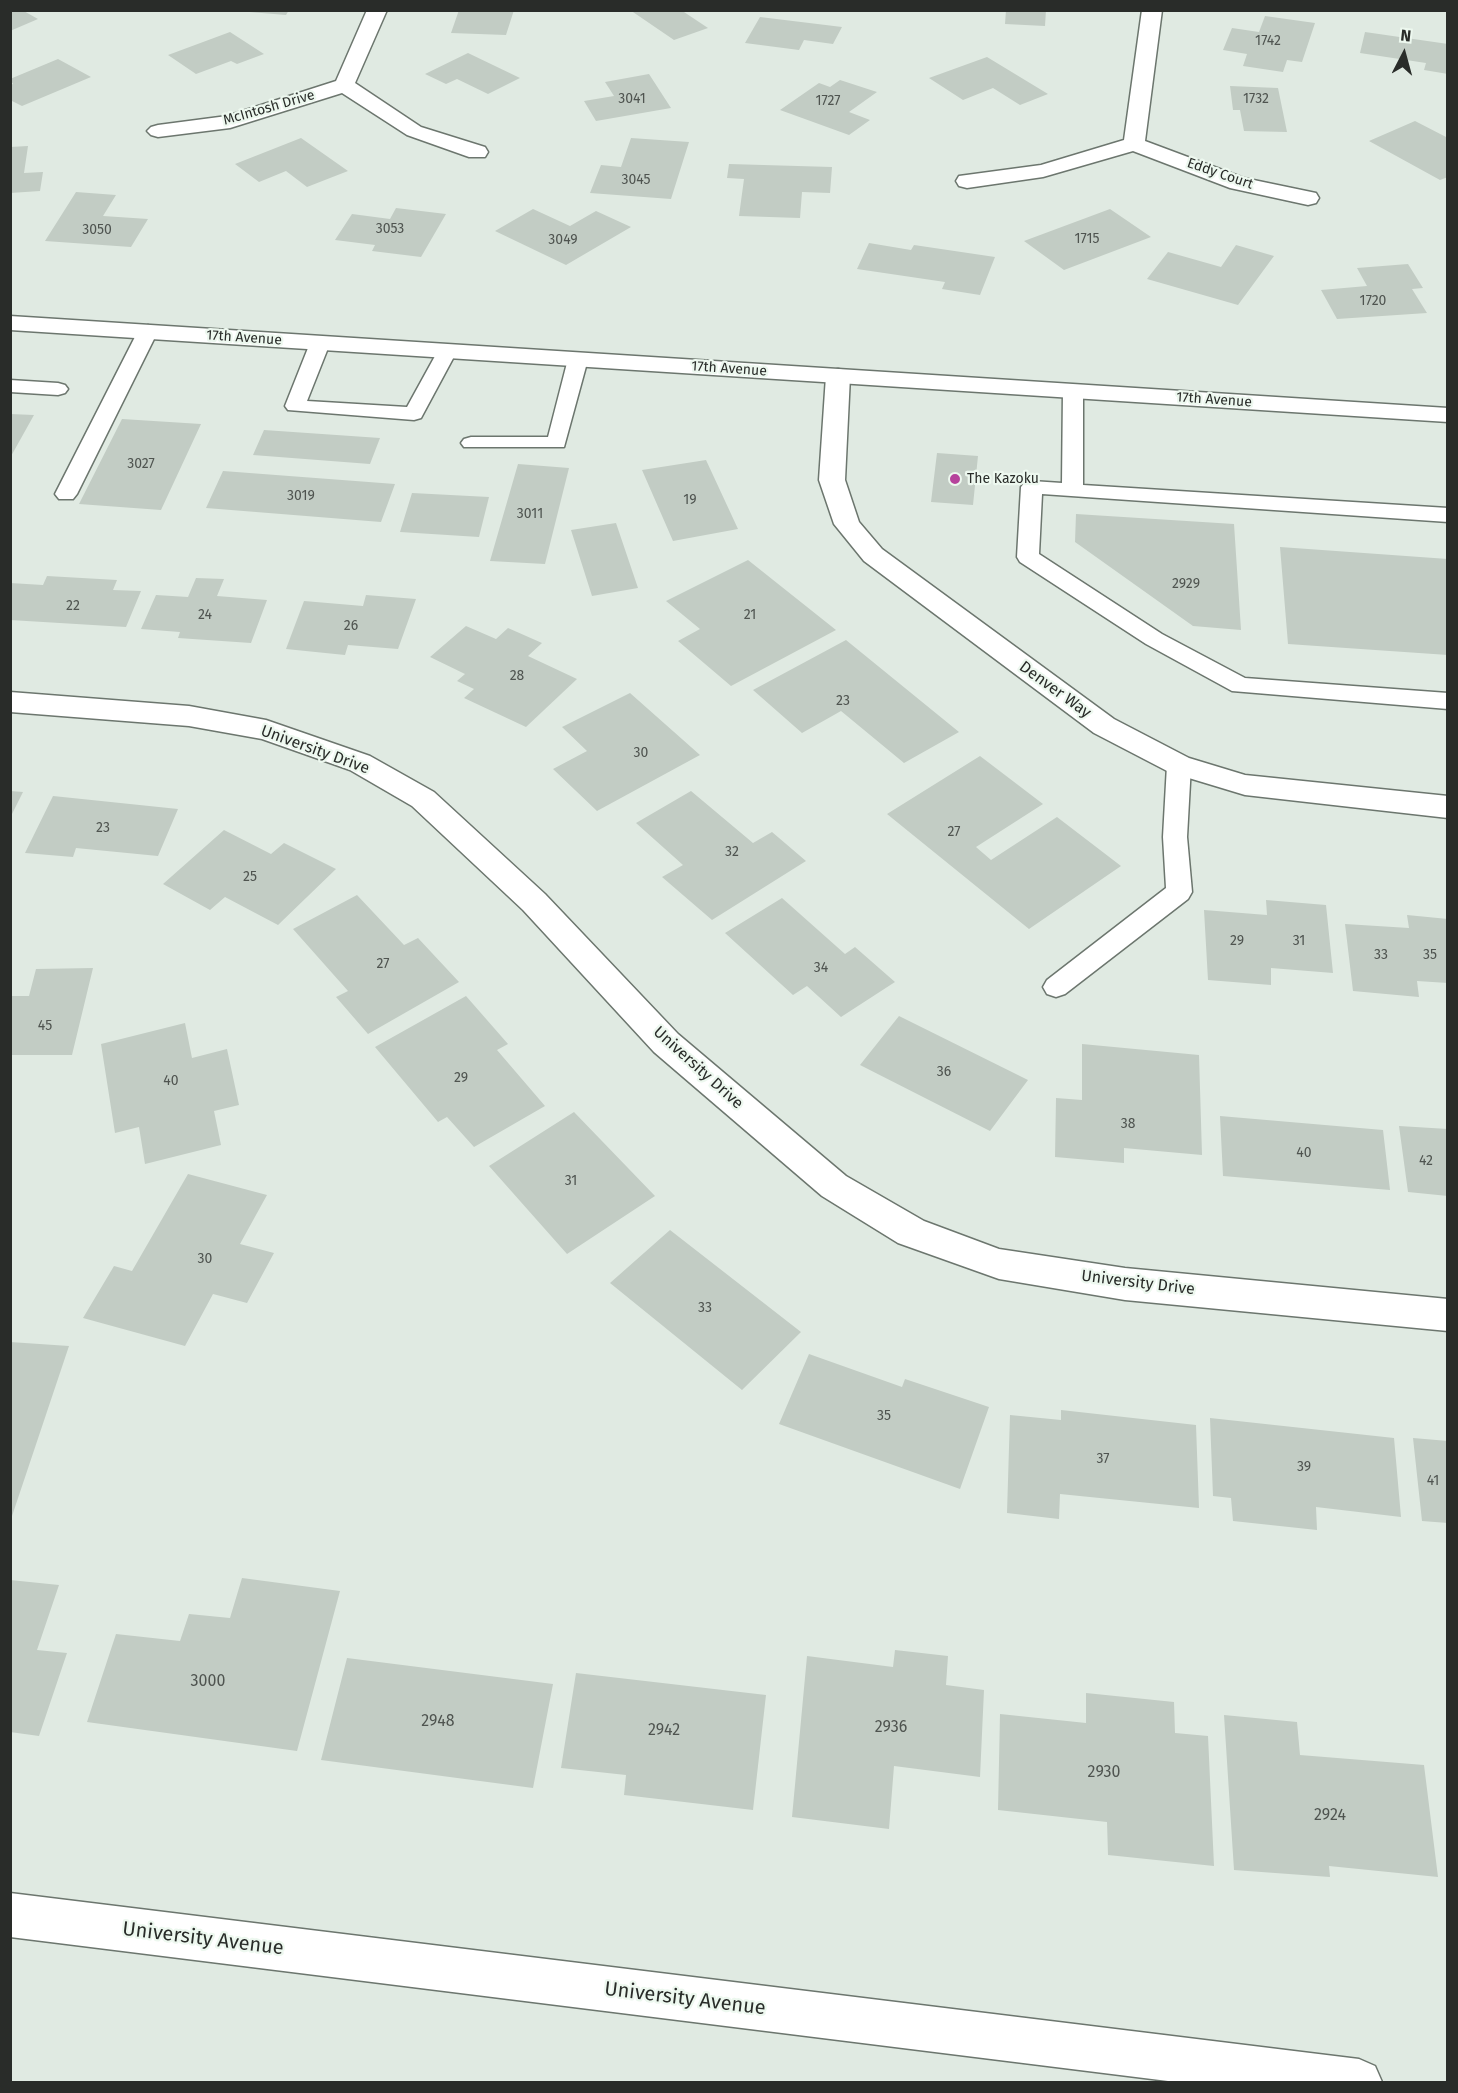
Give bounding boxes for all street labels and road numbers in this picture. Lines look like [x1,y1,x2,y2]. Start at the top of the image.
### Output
street label: McIntosh Drive [221,87,317,129]
street label: Eddy Court [1185,155,1255,193]
street label: 17th Avenue [206,327,282,349]
street label: 17th Avenue [691,358,767,380]
street label: 17th Avenue [1176,389,1252,411]
street label: Denver Way [1015,657,1095,723]
street label: University Drive [258,721,372,779]
street label: University Drive [649,1023,747,1113]
street label: University Drive [1080,1267,1196,1299]
street label: University Avenue [121,1917,285,1961]
street label: University Avenue [603,1977,767,2021]

